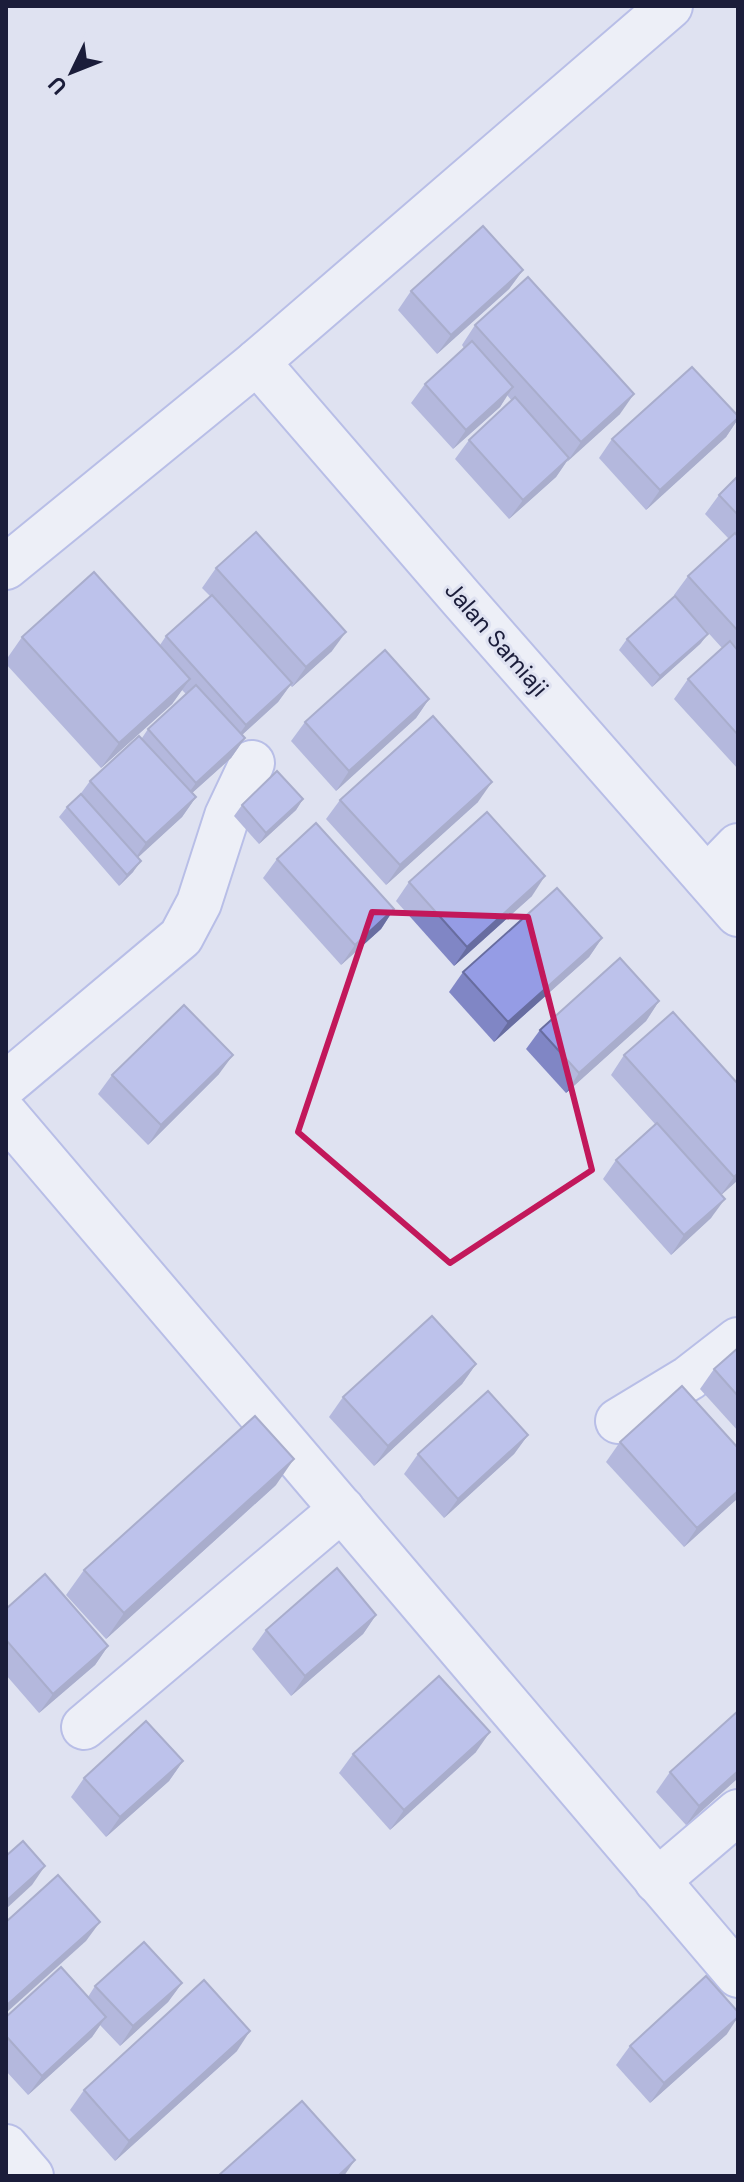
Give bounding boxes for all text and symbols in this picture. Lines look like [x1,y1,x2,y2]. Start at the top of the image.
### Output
north arrow [32,32,112,112]
text: U [42,70,73,101]
street label: Jalan Samiaji [439,575,555,703]

